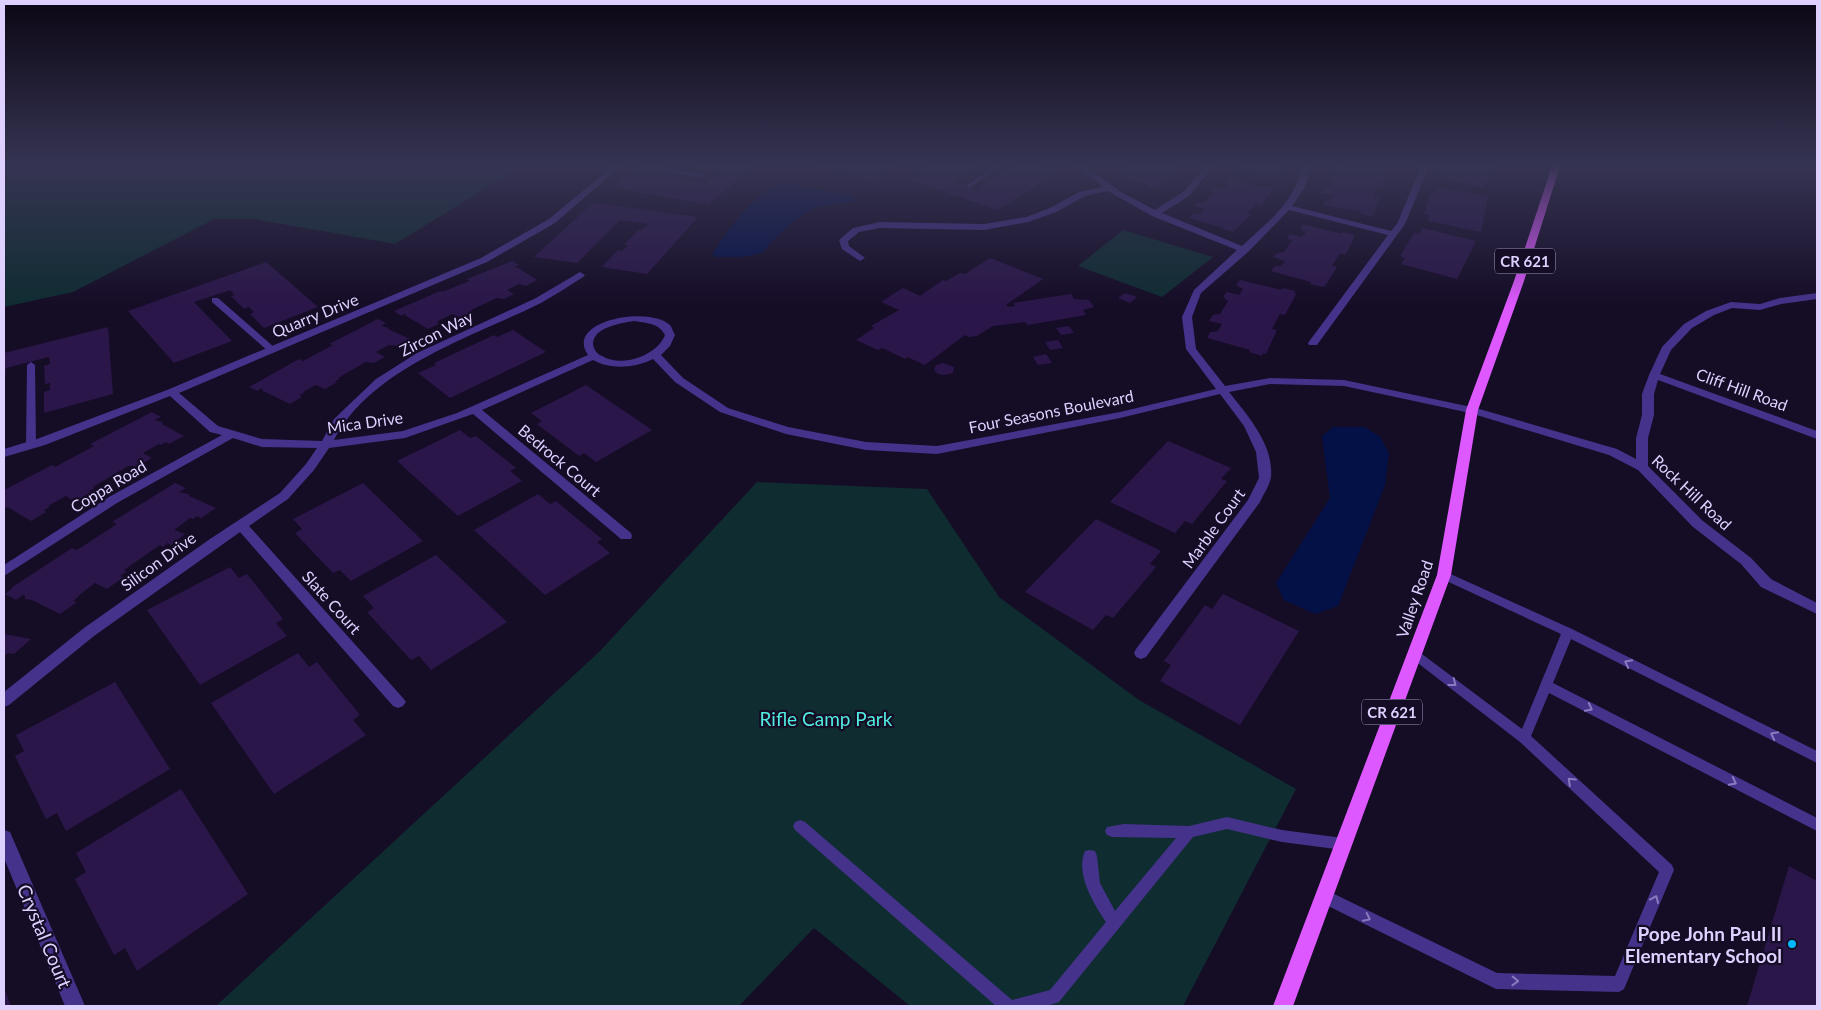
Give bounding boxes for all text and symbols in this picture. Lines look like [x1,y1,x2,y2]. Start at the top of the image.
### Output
road number: CR 621 [1495,248,1555,274]
street label: Quarry Drive [269,289,361,341]
street label: Zircon Way [396,306,477,360]
street label: Cliff Hill Road [1694,364,1790,414]
street label: Four Seasons Boulevard [967,386,1135,436]
street label: Mica Drive [326,407,404,437]
street label: Bedrock Court [515,420,605,500]
street label: Rock Hill Road [1648,450,1736,534]
street label: Coppa Road [67,456,149,516]
street label: Marble Court [1178,484,1248,572]
street label: Silicon Drive [117,528,199,594]
street label: Valley Road [1392,558,1436,640]
street label: Slate Court [299,566,365,638]
one-way arrow [1624,659,1633,669]
one-way arrow [1447,678,1456,686]
road number: CR 621 [1362,700,1422,724]
one-way arrow [1583,702,1592,712]
park label: Rifle Camp Park [760,707,893,730]
one-way arrow [1770,731,1779,741]
one-way arrow [1728,776,1737,786]
one-way arrow [1567,778,1576,787]
street label: Crystal Court [13,881,77,992]
one-way arrow [1650,895,1660,903]
one-way arrow [1362,912,1371,922]
place label: Pope John Paul II Elementary School [1625,922,1782,967]
marker: Pope John Paul II Elementary School [1786,938,1798,950]
one-way arrow [1512,976,1519,986]

